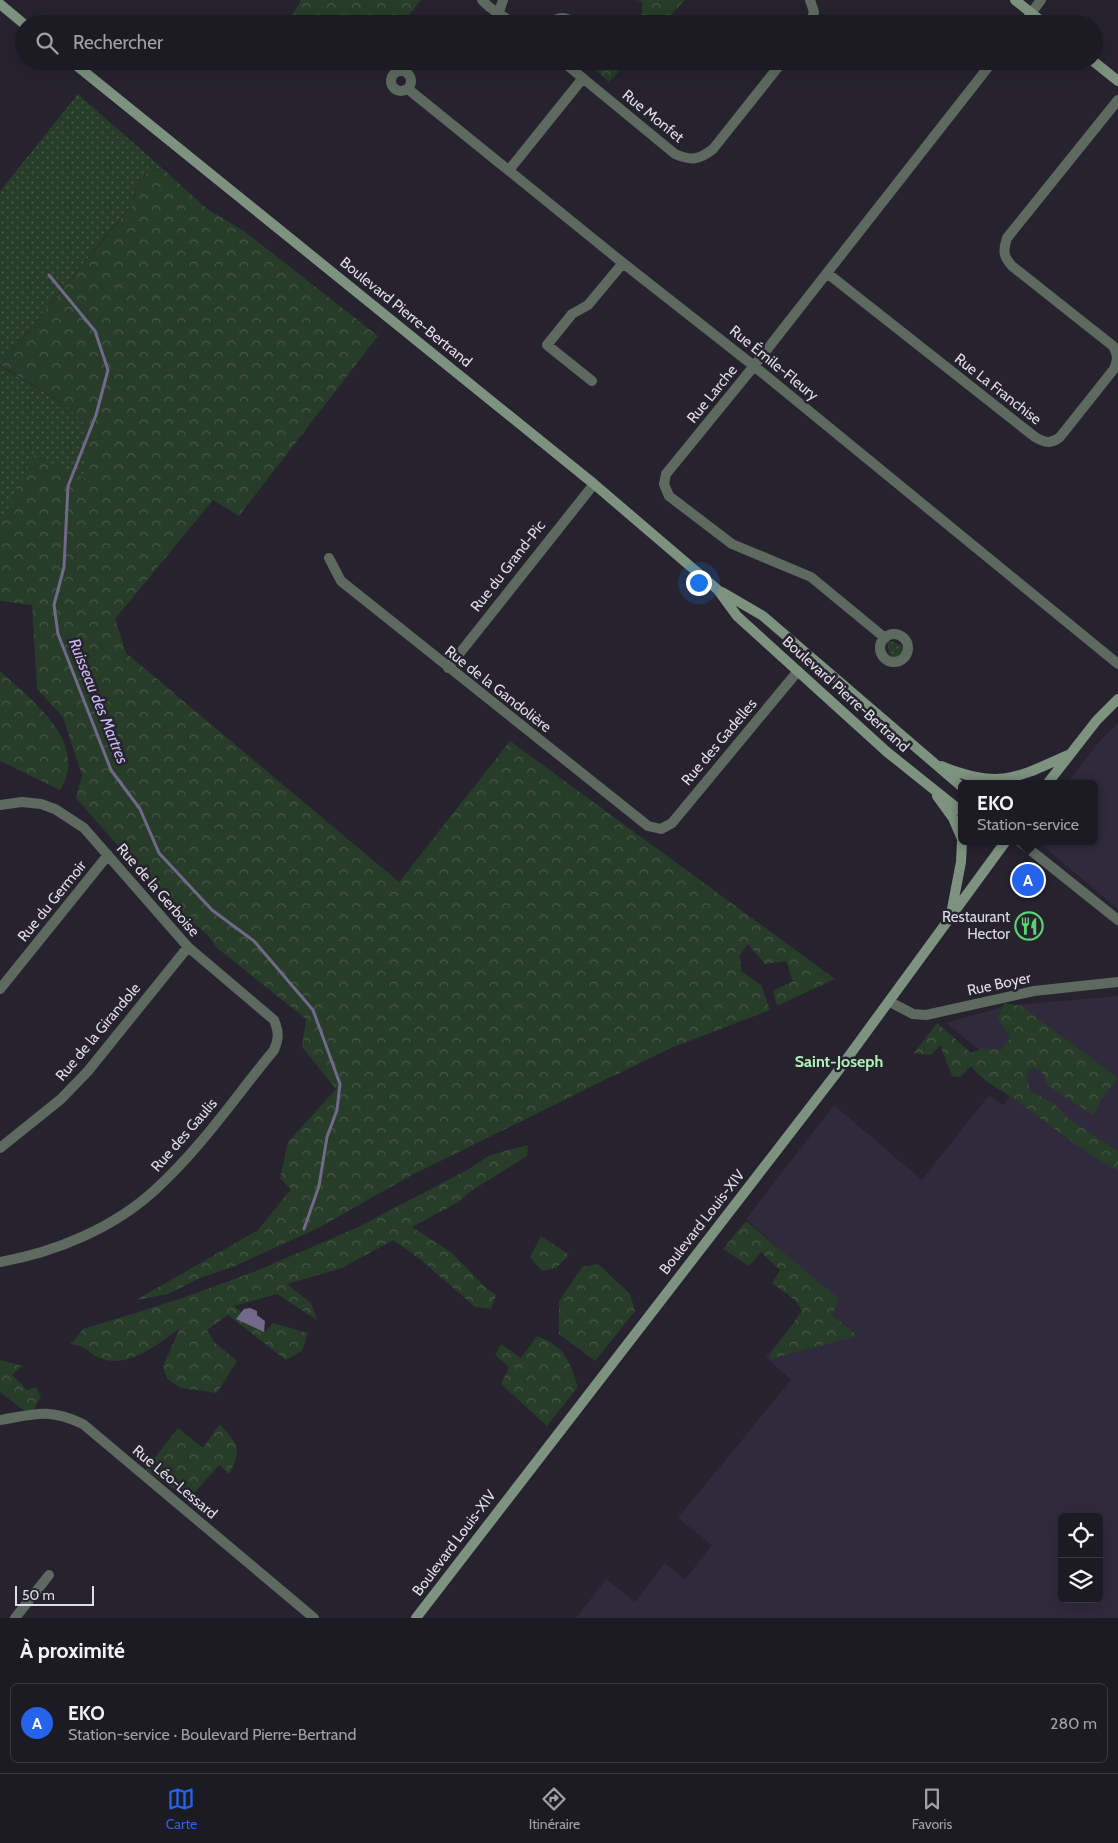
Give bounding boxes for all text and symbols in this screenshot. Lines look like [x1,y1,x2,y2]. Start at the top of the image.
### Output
search box [15,15,1103,70]
icon: search [33,29,61,57]
text: Rechercher [73,31,163,54]
street label: Rue Monfet [619,86,687,146]
street label: Boulevard Pierre-Bertrand [336,253,476,371]
street label: Rue Émile-Fleury [726,321,823,405]
street label: Rue La Franchise [951,349,1045,429]
street label: Rue Larche [683,361,741,427]
street label: Rue du Grand-Pic [467,517,549,615]
your location [686,570,712,596]
street label: Boulevard Pierre-Bertrand [779,632,913,756]
water label: Ruisseau des Martres [65,636,132,767]
street label: Rue de la Gandolière [441,642,555,736]
street label: Rue des Gadelles [678,695,760,789]
popup [958,780,1098,845]
text: EKO [977,792,1014,815]
text: Station-service [977,815,1079,834]
street label: Rue de la Gerboise [113,840,203,940]
street label: Rue du Germoir [14,857,90,945]
pin: A [1012,861,1044,899]
place label: Restaurant Hector [942,908,1010,943]
restaurant icon: Restaurant Hector [1014,911,1044,941]
street label: Rue Boyer [965,968,1033,1000]
street label: Rue de la Girandole [52,979,144,1085]
district label: Saint-Joseph [795,1052,883,1071]
street label: Rue des Gaulis [147,1095,221,1175]
street label: Boulevard Louis-XIV [656,1165,749,1278]
street label: Rue Léo-Lessard [129,1441,221,1523]
street label: Boulevard Louis-XIV [408,1486,500,1599]
map controls [1058,1513,1103,1603]
button: locate [1058,1513,1103,1558]
button: layers [1058,1558,1103,1603]
scale bar [15,1583,94,1606]
text: 50 m [22,1586,55,1604]
text: À proximité [20,1638,125,1663]
text: EKO [68,1702,105,1725]
text: A [32,1714,42,1733]
text: 280 m [1050,1714,1097,1733]
text: Station-service · Boulevard Pierre-Bertrand [68,1725,356,1744]
tab: Carte [166,1785,197,1833]
tab: Itinéraire [529,1785,580,1833]
tab: Favoris [912,1785,952,1833]

